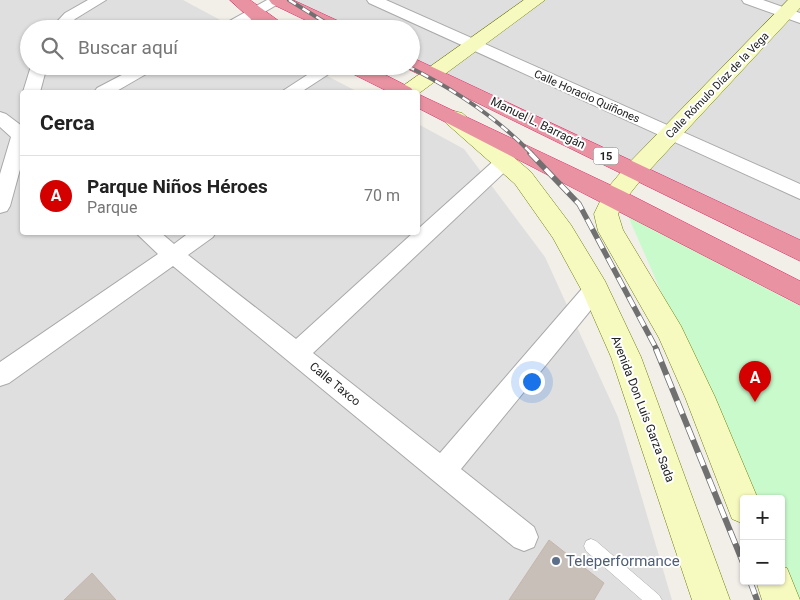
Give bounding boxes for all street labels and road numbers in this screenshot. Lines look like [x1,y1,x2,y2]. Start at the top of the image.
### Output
street label: Calle Rómulo Díaz de la Vega [663,30,772,141]
street label: Calle Horacio Quiñones [532,67,642,126]
street label: Manuel L. Barragán [488,94,588,152]
road number: 15 [594,148,618,164]
street label: Avenida Don Luis Garza Sada [609,334,677,484]
street label: Calle Taxco [307,359,363,409]

